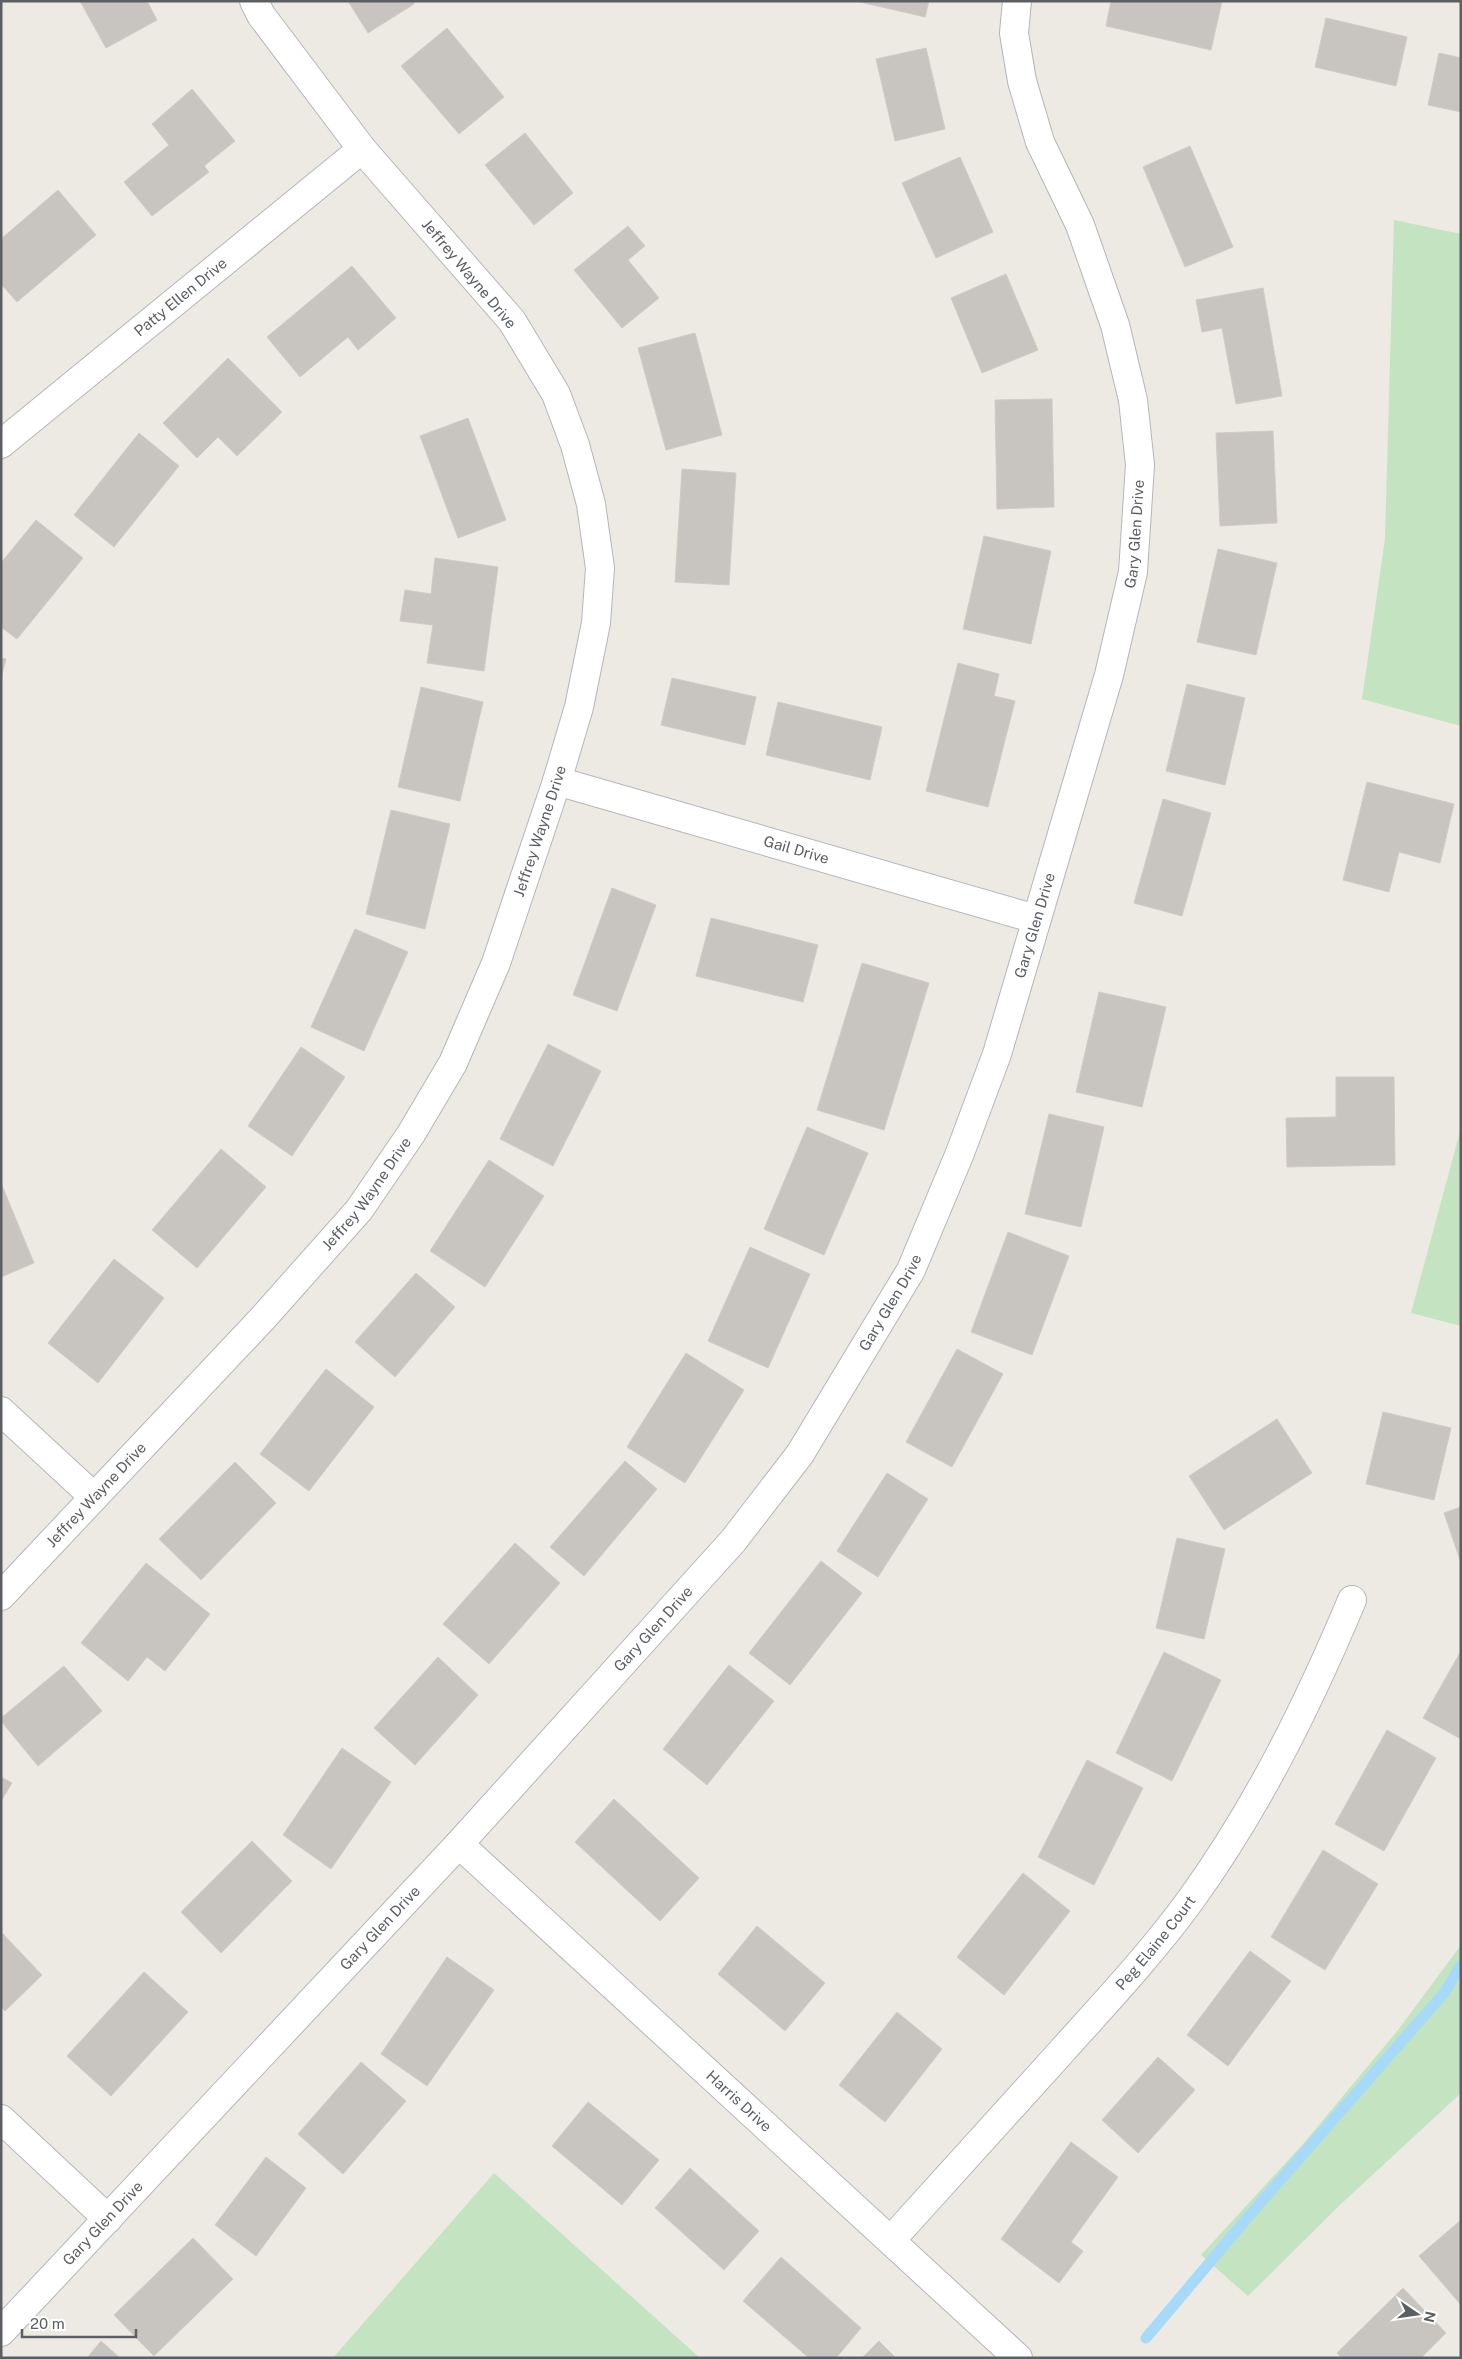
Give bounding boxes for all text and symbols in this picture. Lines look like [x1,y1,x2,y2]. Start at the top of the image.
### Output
street label: Jeffrey Wayne Drive [419,216,520,332]
street label: Patty Ellen Drive [131,254,230,340]
street label: Gary Glen Drive [1121,479,1147,590]
street label: Jeffrey Wayne Drive [510,763,569,899]
street label: Gail Drive [762,832,831,867]
street label: Gary Glen Drive [1011,871,1058,980]
street label: Jeffrey Wayne Drive [318,1134,414,1254]
street label: Gary Glen Drive [855,1252,925,1354]
street label: Jeffrey Wayne Drive [43,1439,149,1550]
street label: Gary Glen Drive [610,1583,696,1675]
street label: Gary Glen Drive [336,1882,423,1973]
street label: Peg Elaine Court [1112,1892,1199,1993]
street label: Harris Drive [703,2067,775,2135]
street label: Gary Glen Drive [59,2177,146,2269]
north arrow [1392,2289,1442,2339]
scale bar [22,2306,136,2338]
text: N [1421,2310,1439,2324]
text: 20 m [30,2315,65,2332]

